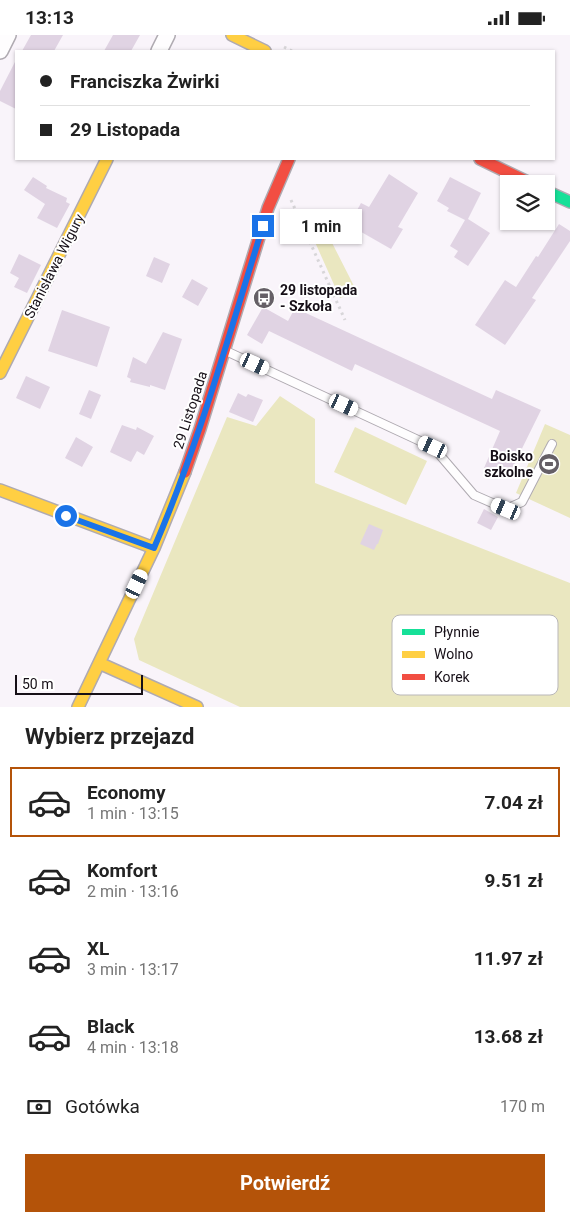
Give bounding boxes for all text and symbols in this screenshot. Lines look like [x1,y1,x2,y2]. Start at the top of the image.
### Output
text: 13:13 [25,6,74,29]
text: Franciszka Żwirki [70,70,219,93]
text: 29 Listopada [70,118,180,141]
map controls [500,175,555,230]
button: layers [500,175,555,230]
callout: 1 min [280,209,363,243]
street label: Stanisława Wigury [21,211,87,321]
route end [252,215,274,237]
text: 1 min [301,217,341,236]
place label: 29 listopada - Szkoła [280,282,358,314]
bus stop icon: 29 listopada - Szkoła [252,286,276,310]
car [238,351,271,377]
street label: 29 Listopada [170,369,210,451]
car [327,392,360,418]
car [416,434,449,460]
place label: Boisko szkolne [484,448,533,480]
sports icon: Boisko szkolne [537,452,561,476]
car [489,496,522,522]
route start [55,505,77,527]
car [123,567,150,601]
legend [392,615,558,695]
text: Płynnie [434,624,480,640]
text: Wolno [434,646,473,662]
text: Korek [434,669,471,685]
scale bar [15,672,142,695]
text: 50 m [22,676,54,692]
text: Wybierz przejazd [25,724,194,749]
icon: car [27,780,72,825]
text: Economy [87,781,166,804]
text: 7.04 zł [485,791,543,814]
text: 1 min · 13:15 [87,804,179,823]
icon: car [27,858,72,903]
text: Komfort [87,859,157,882]
text: 9.51 zł [485,869,543,892]
text: 2 min · 13:16 [87,882,179,901]
icon: car [27,936,72,981]
text: XL [87,937,109,960]
text: 11.97 zł [474,947,543,970]
text: 3 min · 13:17 [87,960,179,979]
icon: car [27,1014,72,1059]
text: Black [87,1015,134,1038]
text: 13.68 zł [474,1025,543,1048]
text: 4 min · 13:18 [87,1038,179,1057]
icon: cash [25,1093,53,1121]
text: Gotówka [65,1095,140,1118]
text: 170 m [500,1097,545,1116]
button: Potwierdź [25,1154,545,1212]

